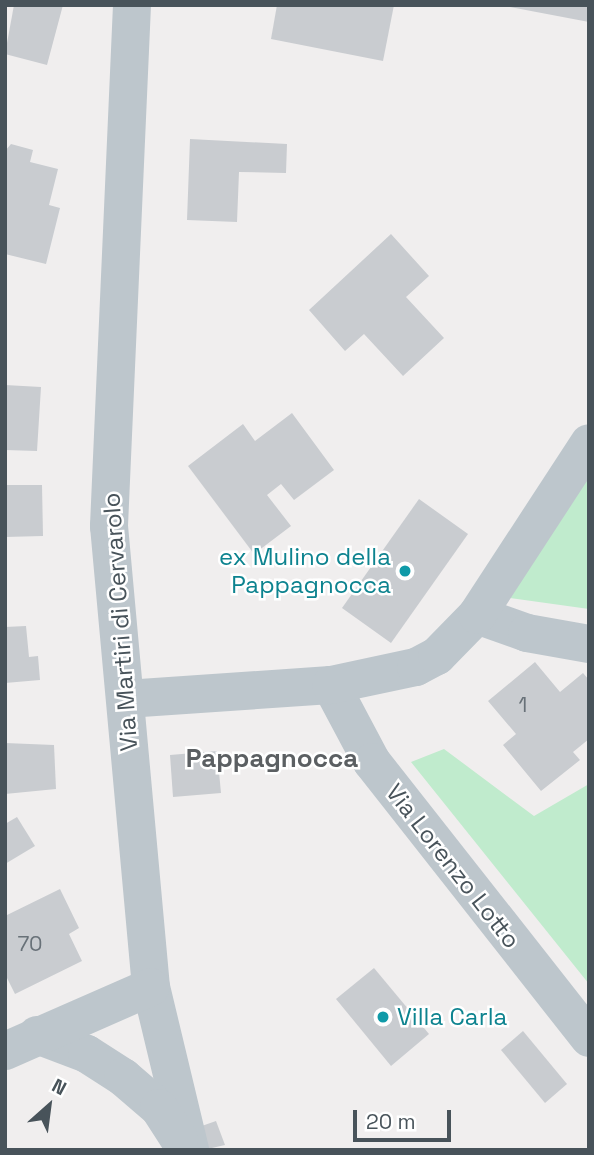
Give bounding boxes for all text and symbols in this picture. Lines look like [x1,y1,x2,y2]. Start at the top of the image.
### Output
street label: Via Martiri di Cervarolo [97,492,143,752]
place label: ex Mulino della Pappagnocca [219,543,391,599]
marker: ex Mulino della Pappagnocca [397,563,413,579]
house number: 1 [519,692,527,718]
district label: Pappagnocca [186,743,358,775]
street label: Via Lorenzo Lotto [380,778,526,954]
house number: 70 [17,931,43,957]
place label: Villa Carla [397,1003,507,1031]
marker: Villa Carla [375,1009,391,1025]
north arrow [14,1071,84,1141]
text: N [48,1073,71,1101]
scale bar [356,1096,454,1140]
text: 20 m [366,1108,416,1135]

